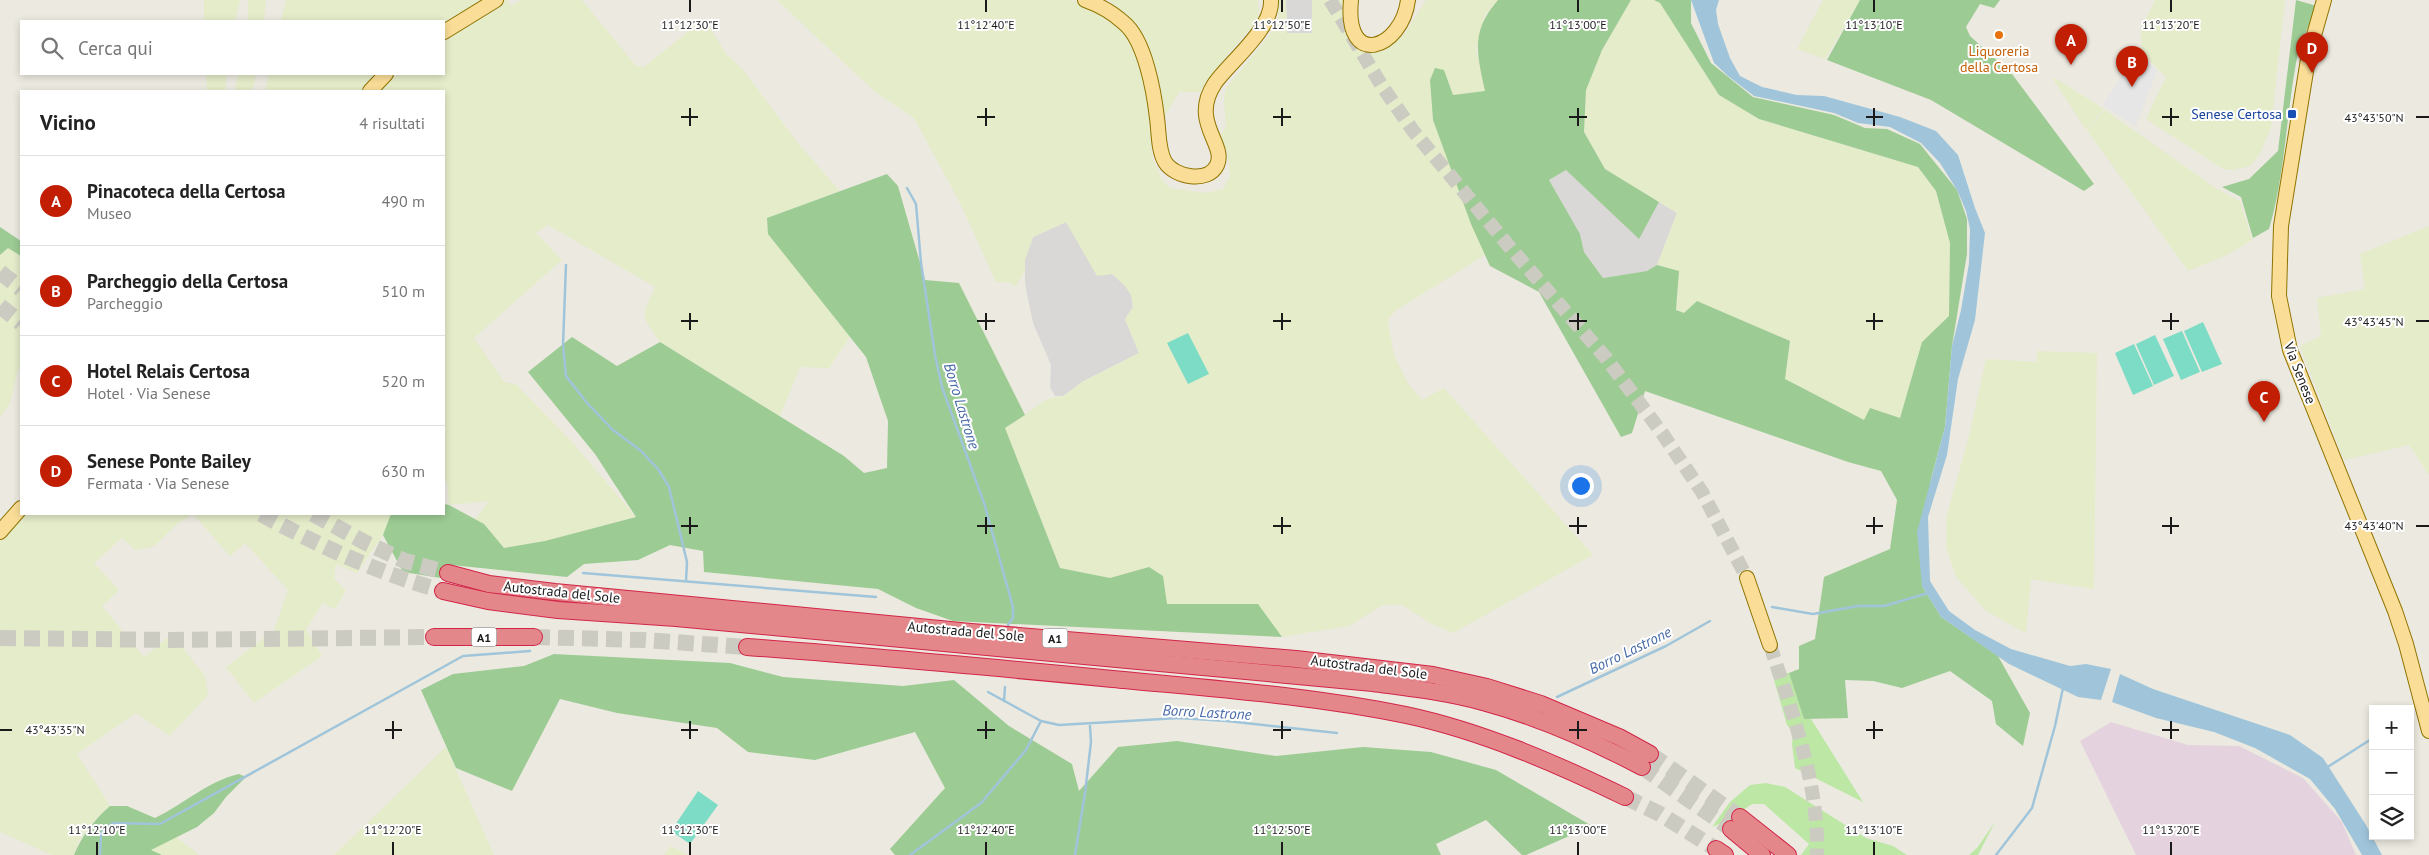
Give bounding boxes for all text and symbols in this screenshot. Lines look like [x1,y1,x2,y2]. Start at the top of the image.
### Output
text: 11°12'30"E [661,17,719,32]
text: 11°12'40"E [957,17,1015,32]
text: 11°12'50"E [1253,17,1311,32]
text: 11°13'00"E [1549,17,1607,32]
text: 11°13'10"E [1845,17,1903,32]
text: 11°13'20"E [2142,17,2200,32]
search box [20,20,445,75]
pin: A [2055,24,2087,65]
marker: Liquoreria della Certosa [1993,29,2005,41]
pin: D [2296,32,2328,73]
icon: search [38,34,66,62]
text: Cerca qui [78,36,153,60]
place label: Liquoreria della Certosa [1960,42,2038,76]
pin: B [2116,46,2148,87]
place label: Senese Certosa [2191,105,2282,123]
marker: Senese Certosa [2286,108,2298,120]
text: Vicino [40,109,96,136]
text: 43°43'50"N [2344,110,2404,125]
text: 4 risultati [359,113,425,133]
text: Pinacoteca della Certosa [87,179,285,203]
text: A [51,191,61,211]
text: 490 m [382,191,425,211]
text: Museo [87,203,132,223]
text: Parcheggio della Certosa [87,269,288,293]
text: B [51,281,61,301]
text: 510 m [382,281,425,301]
text: Parcheggio [87,293,163,313]
text: 43°43'45"N [2344,314,2404,329]
street label: Via Senese [2280,339,2320,406]
text: Hotel Relais Certosa [87,359,250,383]
water label: Borro Lastrone [940,361,984,451]
text: C [52,371,60,391]
text: 520 m [382,371,425,391]
pin: C [2248,381,2280,422]
text: Hotel · Via Senese [87,383,211,403]
text: Senese Ponte Bailey [87,449,251,473]
text: D [51,461,61,481]
text: 630 m [382,461,425,481]
text: Fermata · Via Senese [87,473,229,493]
your location [1568,473,1594,499]
text: 43°43'40"N [2344,518,2404,533]
street label: Autostrada del Sole [503,577,621,607]
street label: Autostrada del Sole [907,617,1025,645]
water label: Borro Lastrone [1586,622,1674,678]
road number: A1 [472,628,496,646]
road number: A1 [1042,628,1068,648]
street label: Autostrada del Sole [1310,651,1428,683]
water label: Borro Lastrone [1162,700,1252,724]
map controls [2369,705,2414,840]
button: + [2369,705,2414,750]
text: 43°43'35"N [25,722,85,737]
button: − [2369,750,2414,795]
button: layers [2369,795,2414,840]
text: 11°12'10"E [68,822,126,837]
text: 11°12'20"E [364,822,422,837]
text: 11°12'30"E [661,822,719,837]
text: 11°12'40"E [957,822,1015,837]
text: 11°12'50"E [1253,822,1311,837]
text: 11°13'00"E [1549,822,1607,837]
text: 11°13'10"E [1845,822,1903,837]
text: 11°13'20"E [2142,822,2200,837]

